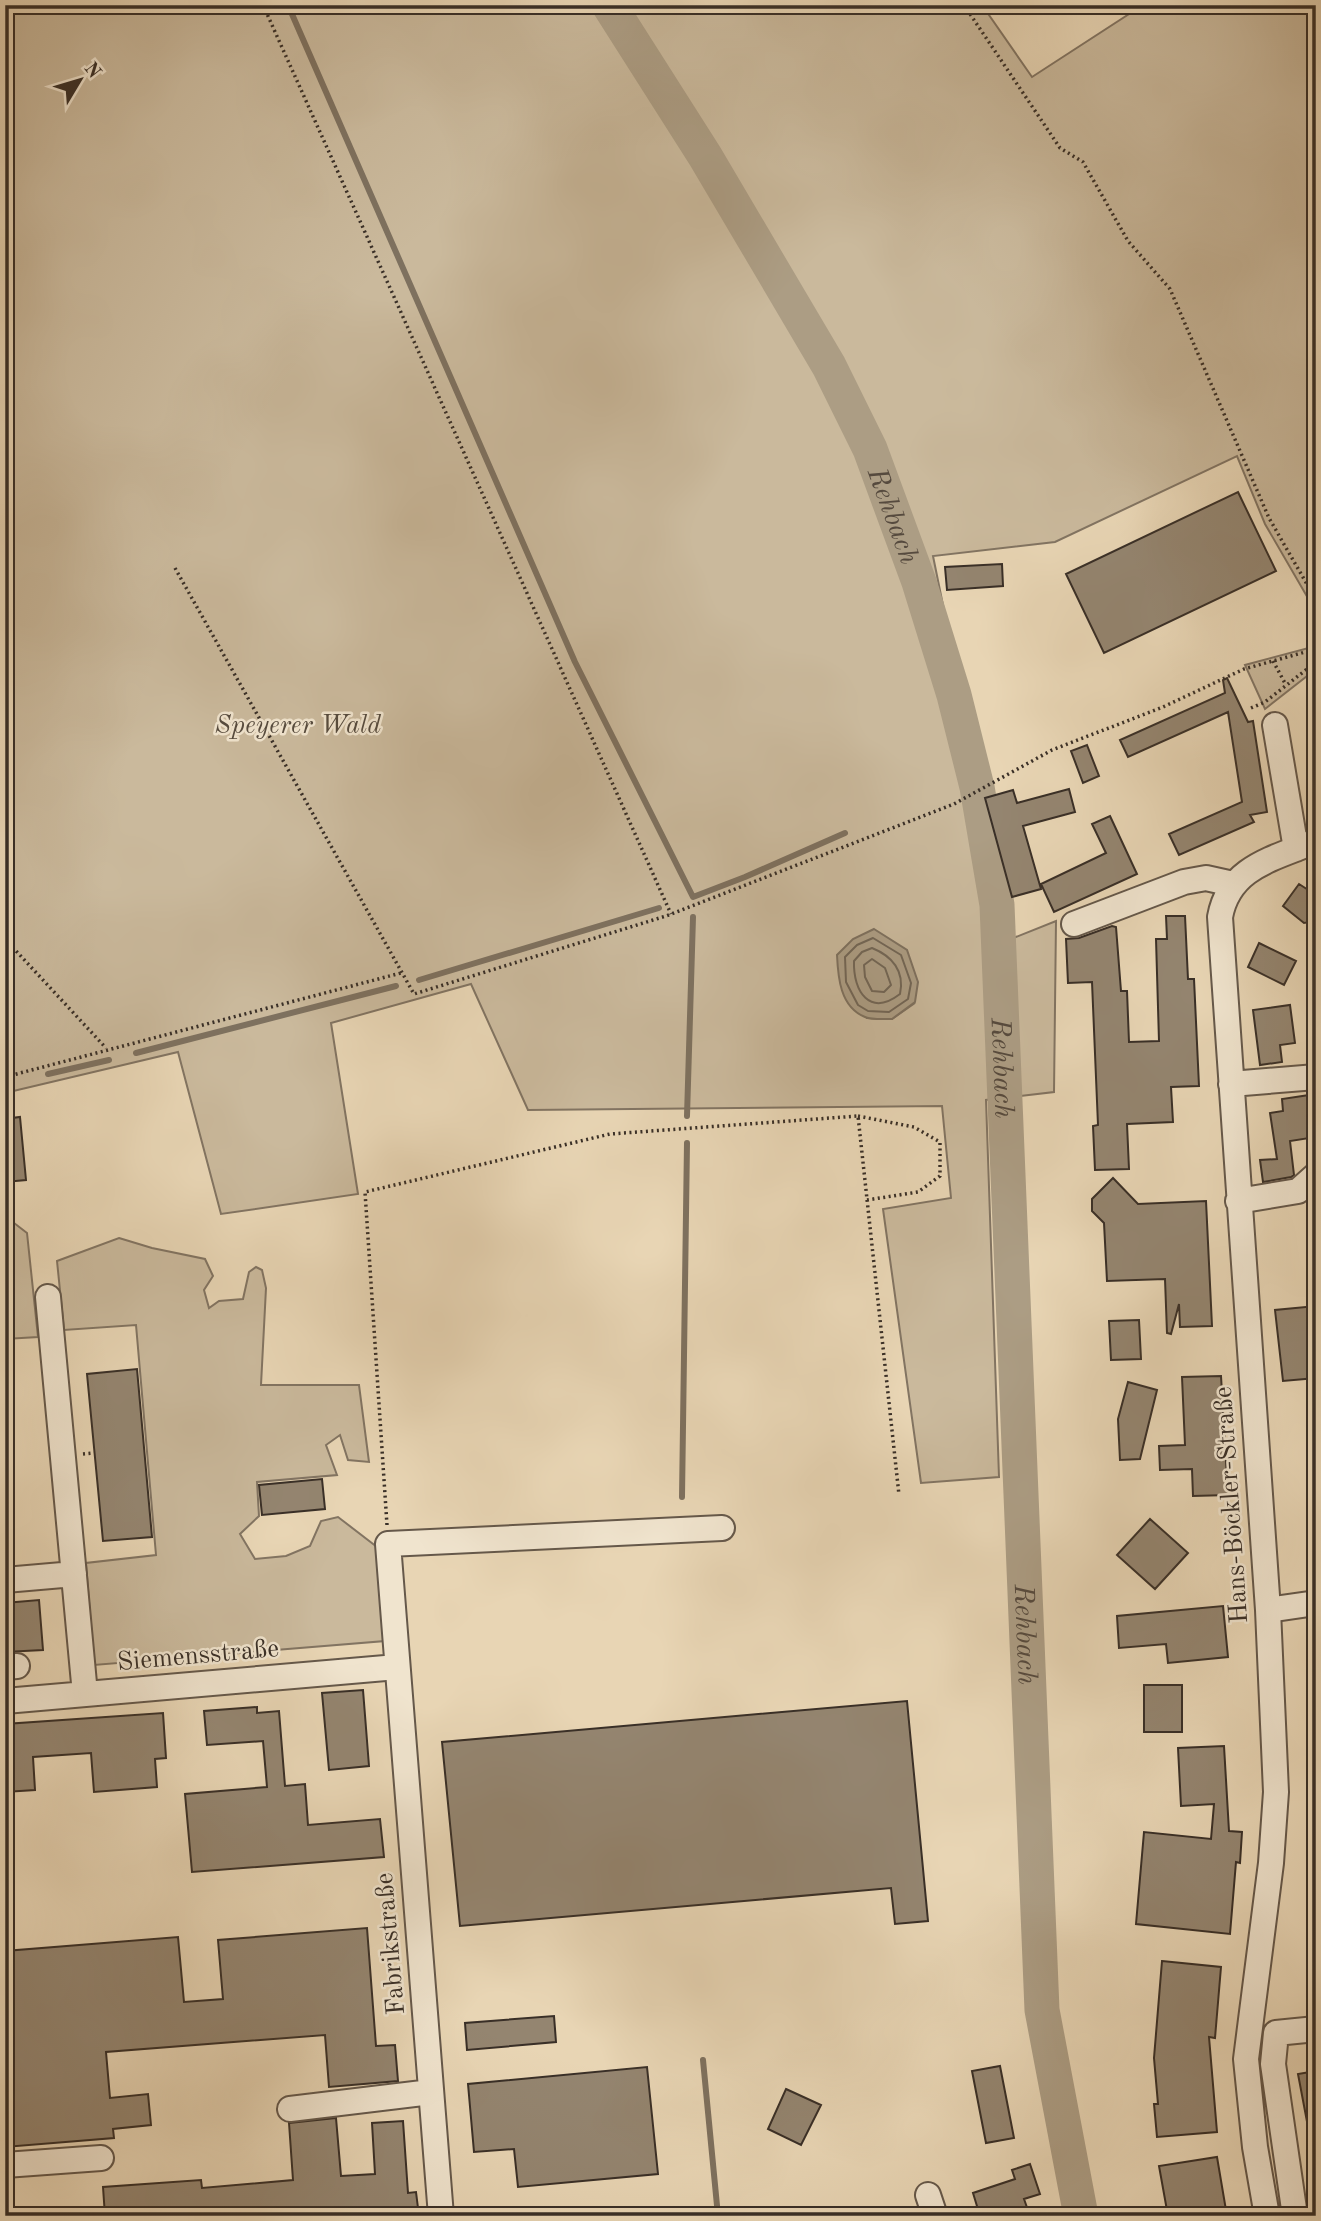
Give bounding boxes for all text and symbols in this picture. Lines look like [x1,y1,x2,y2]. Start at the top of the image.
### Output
north arrow [46,46,116,116]
text: N [79,59,104,83]
water label: Rehbach [861,463,922,568]
park label: Speyerer Wald [215,713,381,739]
water label: Rehbach [985,1016,1017,1119]
street label: Hans-Böckler-Straße [1211,1385,1253,1624]
water label: Rehbach [1008,1583,1040,1685]
street label: Siemensstraße [116,1636,280,1676]
street label: Fabrikstraße [372,1872,410,2016]

